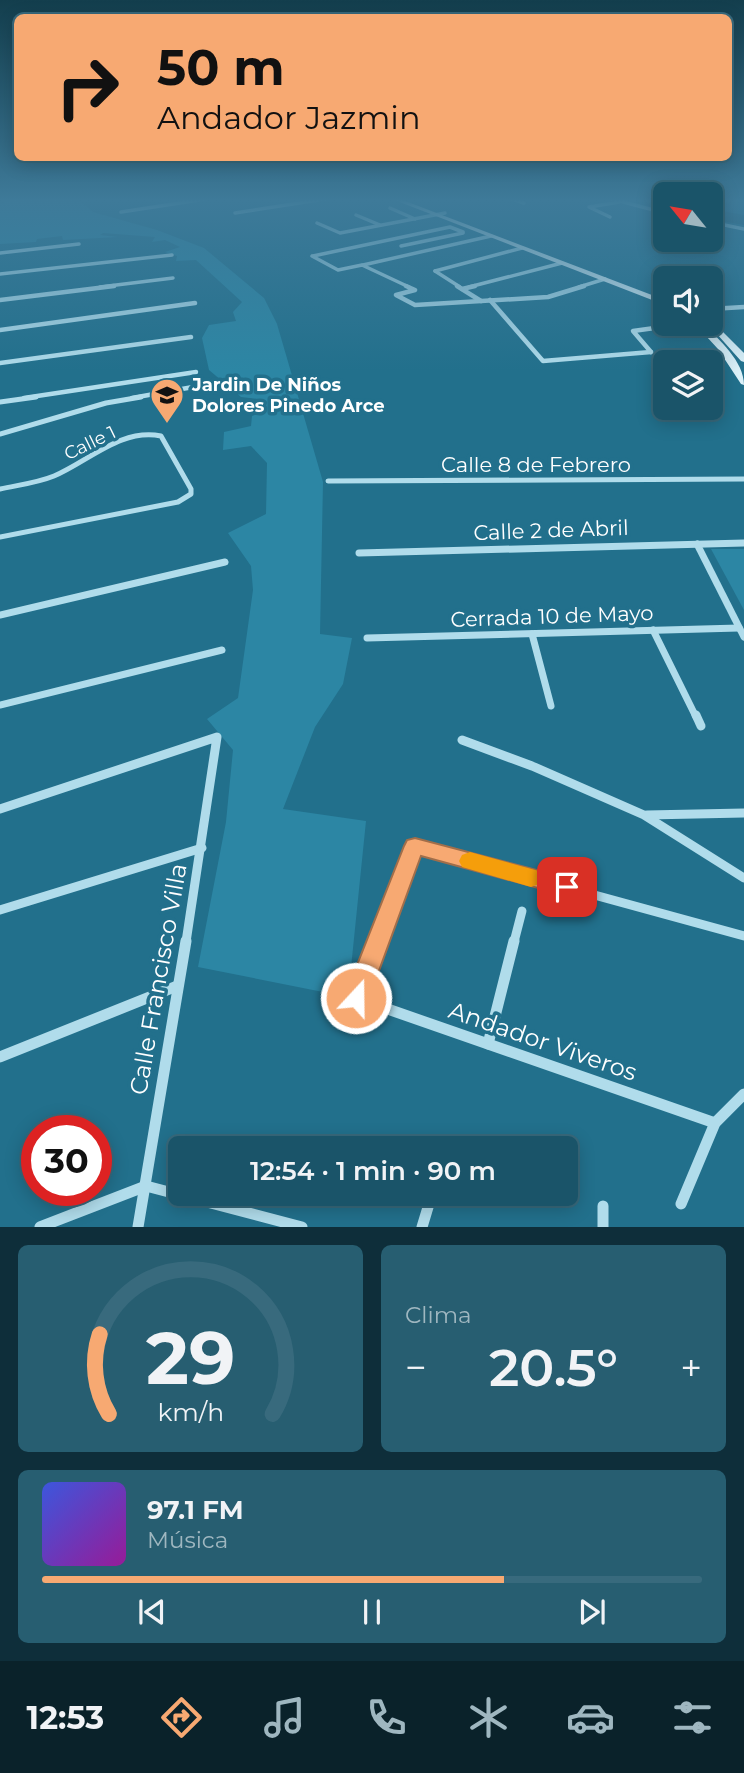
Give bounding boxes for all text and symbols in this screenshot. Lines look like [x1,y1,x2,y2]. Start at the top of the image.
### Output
text: 50 m [157,38,285,97]
icon: right [42,42,133,133]
text: Andador Jazmin [157,98,421,137]
north arrow [653,182,723,252]
map controls [653,182,723,420]
button: sound [653,266,723,336]
button: layers [653,350,723,420]
place label: Jardin De Niños Dolores Pinedo Arce [191,374,385,417]
school or university icon: Jardin De Niños Dolores Pinedo Arce [148,376,186,425]
street label: Calle 1 [60,421,120,465]
street label: Calle 8 de Febrero [441,452,631,477]
street label: Calle 2 de Abril [473,515,629,545]
street label: Cerrada 10 de Mayo [450,600,654,632]
pin [537,857,597,917]
street label: Calle Francisco Villa [123,861,193,1097]
icon: arrive [548,868,586,906]
position arrow [319,961,393,1035]
street label: Andador Viveros [445,995,641,1087]
speed limit sign: 30 [21,1115,112,1206]
text: 12:54 · 1 min · 90 m [250,1155,496,1187]
text: Clima [405,1301,472,1329]
text: 29 [146,1315,235,1403]
text: 20.5° [489,1336,618,1399]
text: − [405,1344,427,1391]
text: + [680,1344,702,1391]
text: km/h [157,1397,224,1427]
text: 97.1 FM [147,1494,244,1526]
text: Música [147,1526,228,1554]
icon: previous [133,1593,171,1631]
icon: pause [353,1593,391,1631]
icon: next [573,1593,611,1631]
icon: directions [157,1693,206,1742]
icon: music [260,1693,309,1742]
icon: phone [362,1693,411,1742]
icon: climate [464,1693,513,1742]
icon: car [566,1693,615,1742]
icon: filters [668,1693,717,1742]
text: 12:53 [27,1698,104,1737]

